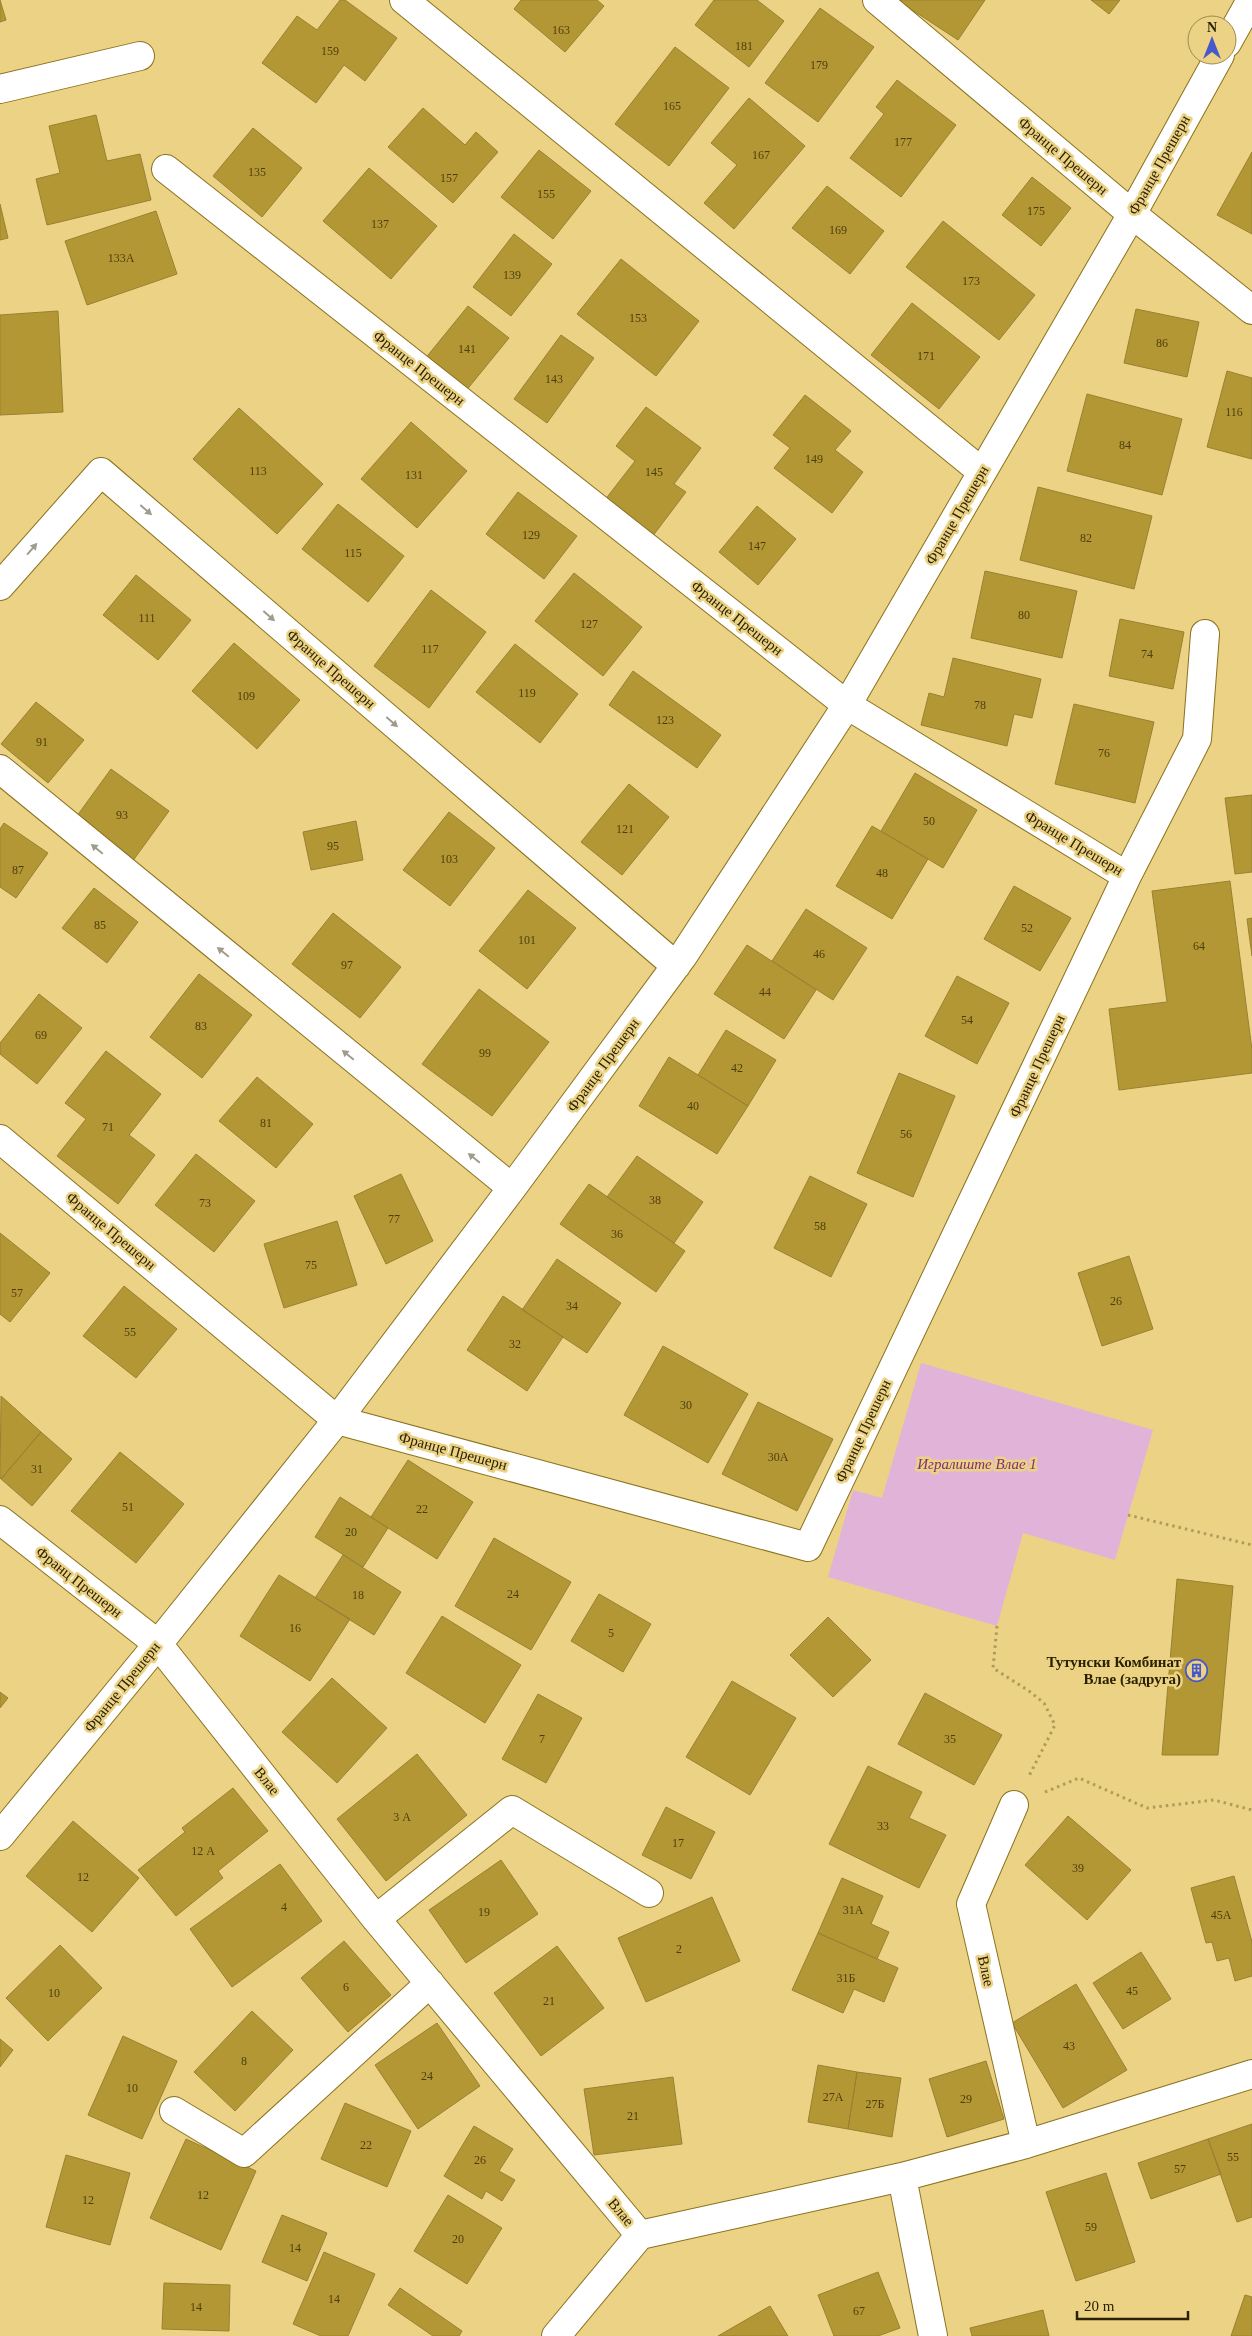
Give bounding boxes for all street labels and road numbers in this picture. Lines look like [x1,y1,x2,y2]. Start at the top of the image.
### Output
street label: Францe Прешерн [1125,112,1193,218]
street label: Франце Прешерн [1015,114,1111,198]
street label: Франце Прешерн [370,327,468,409]
street label: Францe Прешерн [922,463,992,567]
street label: Франце Прешерн [688,577,786,659]
street label: Францe Прешерн [284,626,378,712]
street label: Франце Прешерн [1022,808,1126,878]
street label: Францe Прешерн [1006,1012,1068,1120]
street label: Францe Прешерн [564,1015,642,1115]
street label: Францe Прешерн [63,1189,159,1273]
street label: Францe Прешерн [832,1377,894,1485]
street label: Францe Прешерн [397,1429,509,1473]
street label: Франц Прешерн [33,1544,125,1620]
street label: Францe Прешерн [81,1639,163,1735]
street label: Влае [251,1764,283,1798]
street label: Влае [975,1954,997,1988]
street label: Влае [605,2195,637,2229]

